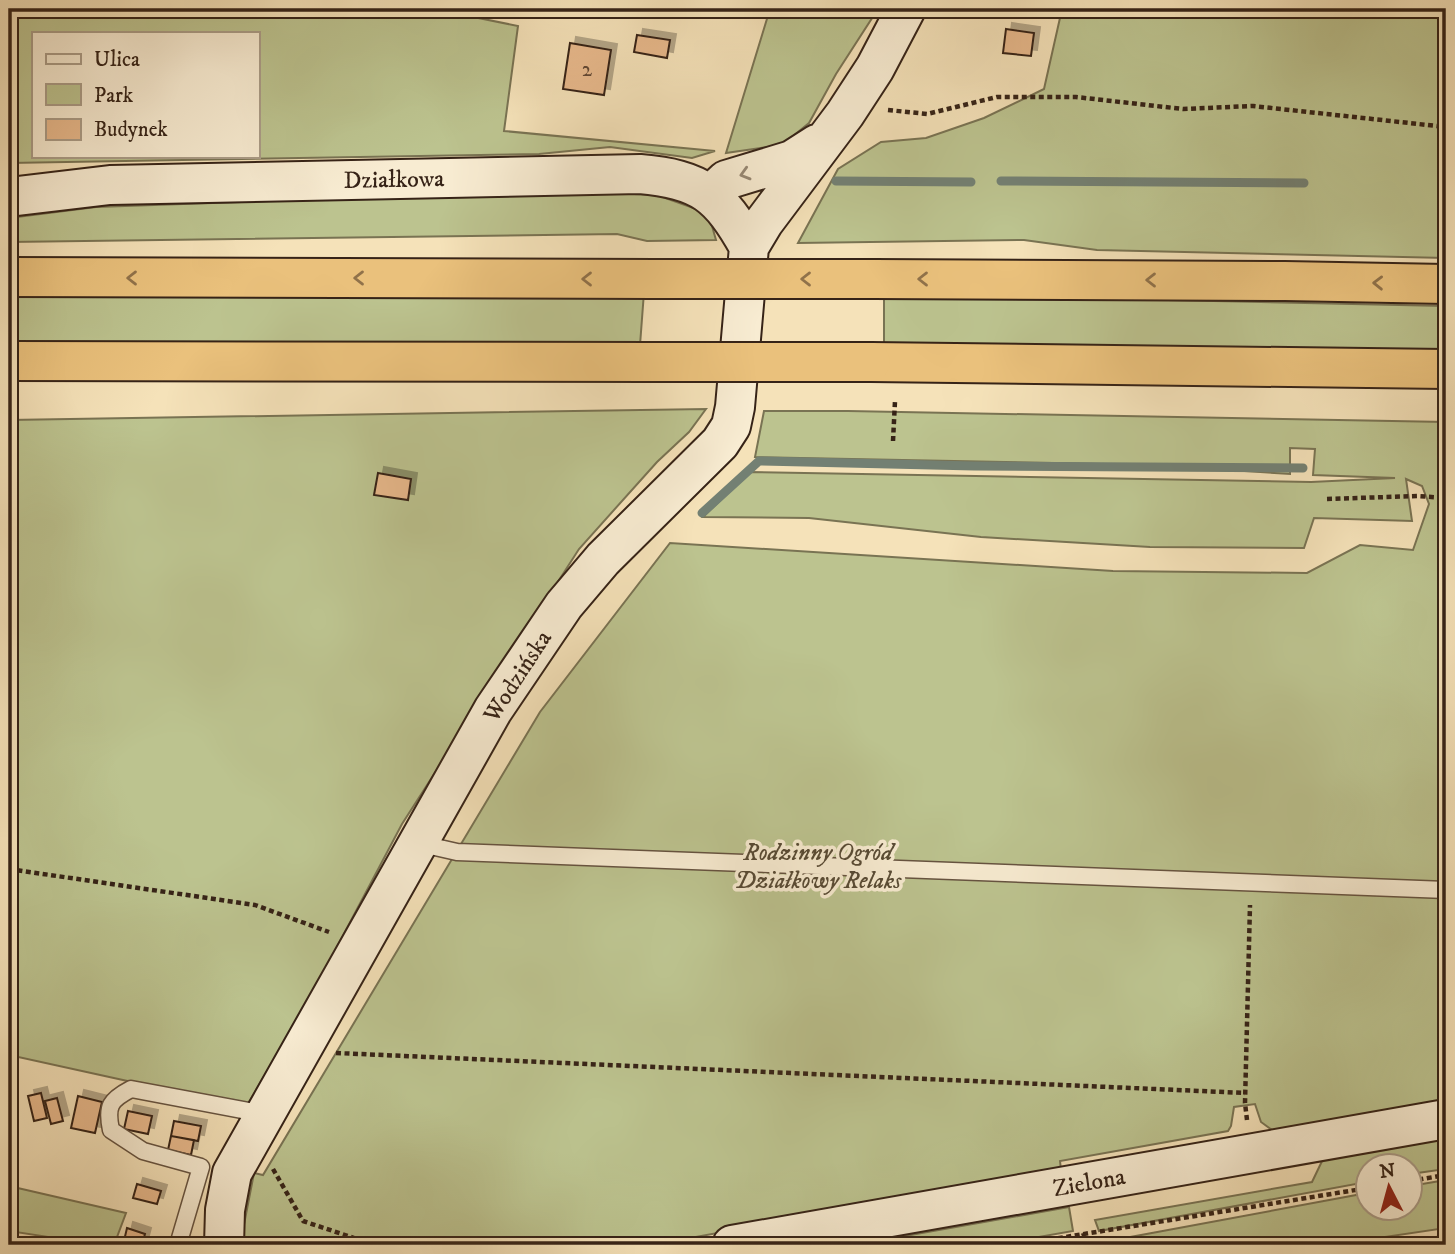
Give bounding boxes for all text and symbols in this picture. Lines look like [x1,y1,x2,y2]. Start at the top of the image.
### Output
legend [32,32,259,158]
text: Ulica [94,47,140,73]
house number: 2 [582,57,593,83]
text: Park [94,83,134,109]
text: Budynek [94,117,168,143]
street label: Działkowa [343,164,445,196]
one-way arrow [739,166,751,180]
one-way arrow [126,270,136,286]
one-way arrow [353,270,364,286]
one-way arrow [581,271,592,286]
one-way arrow [800,271,811,287]
one-way arrow [917,271,928,287]
one-way arrow [1145,272,1155,288]
one-way arrow [1372,275,1383,290]
street label: Wodzińska [476,624,559,729]
park label: Rodzinny Ogród Działkowy Relaks [735,838,902,896]
north arrow [1354,1152,1424,1222]
text: N [1378,1159,1397,1184]
street label: Zielona [1051,1162,1129,1204]

